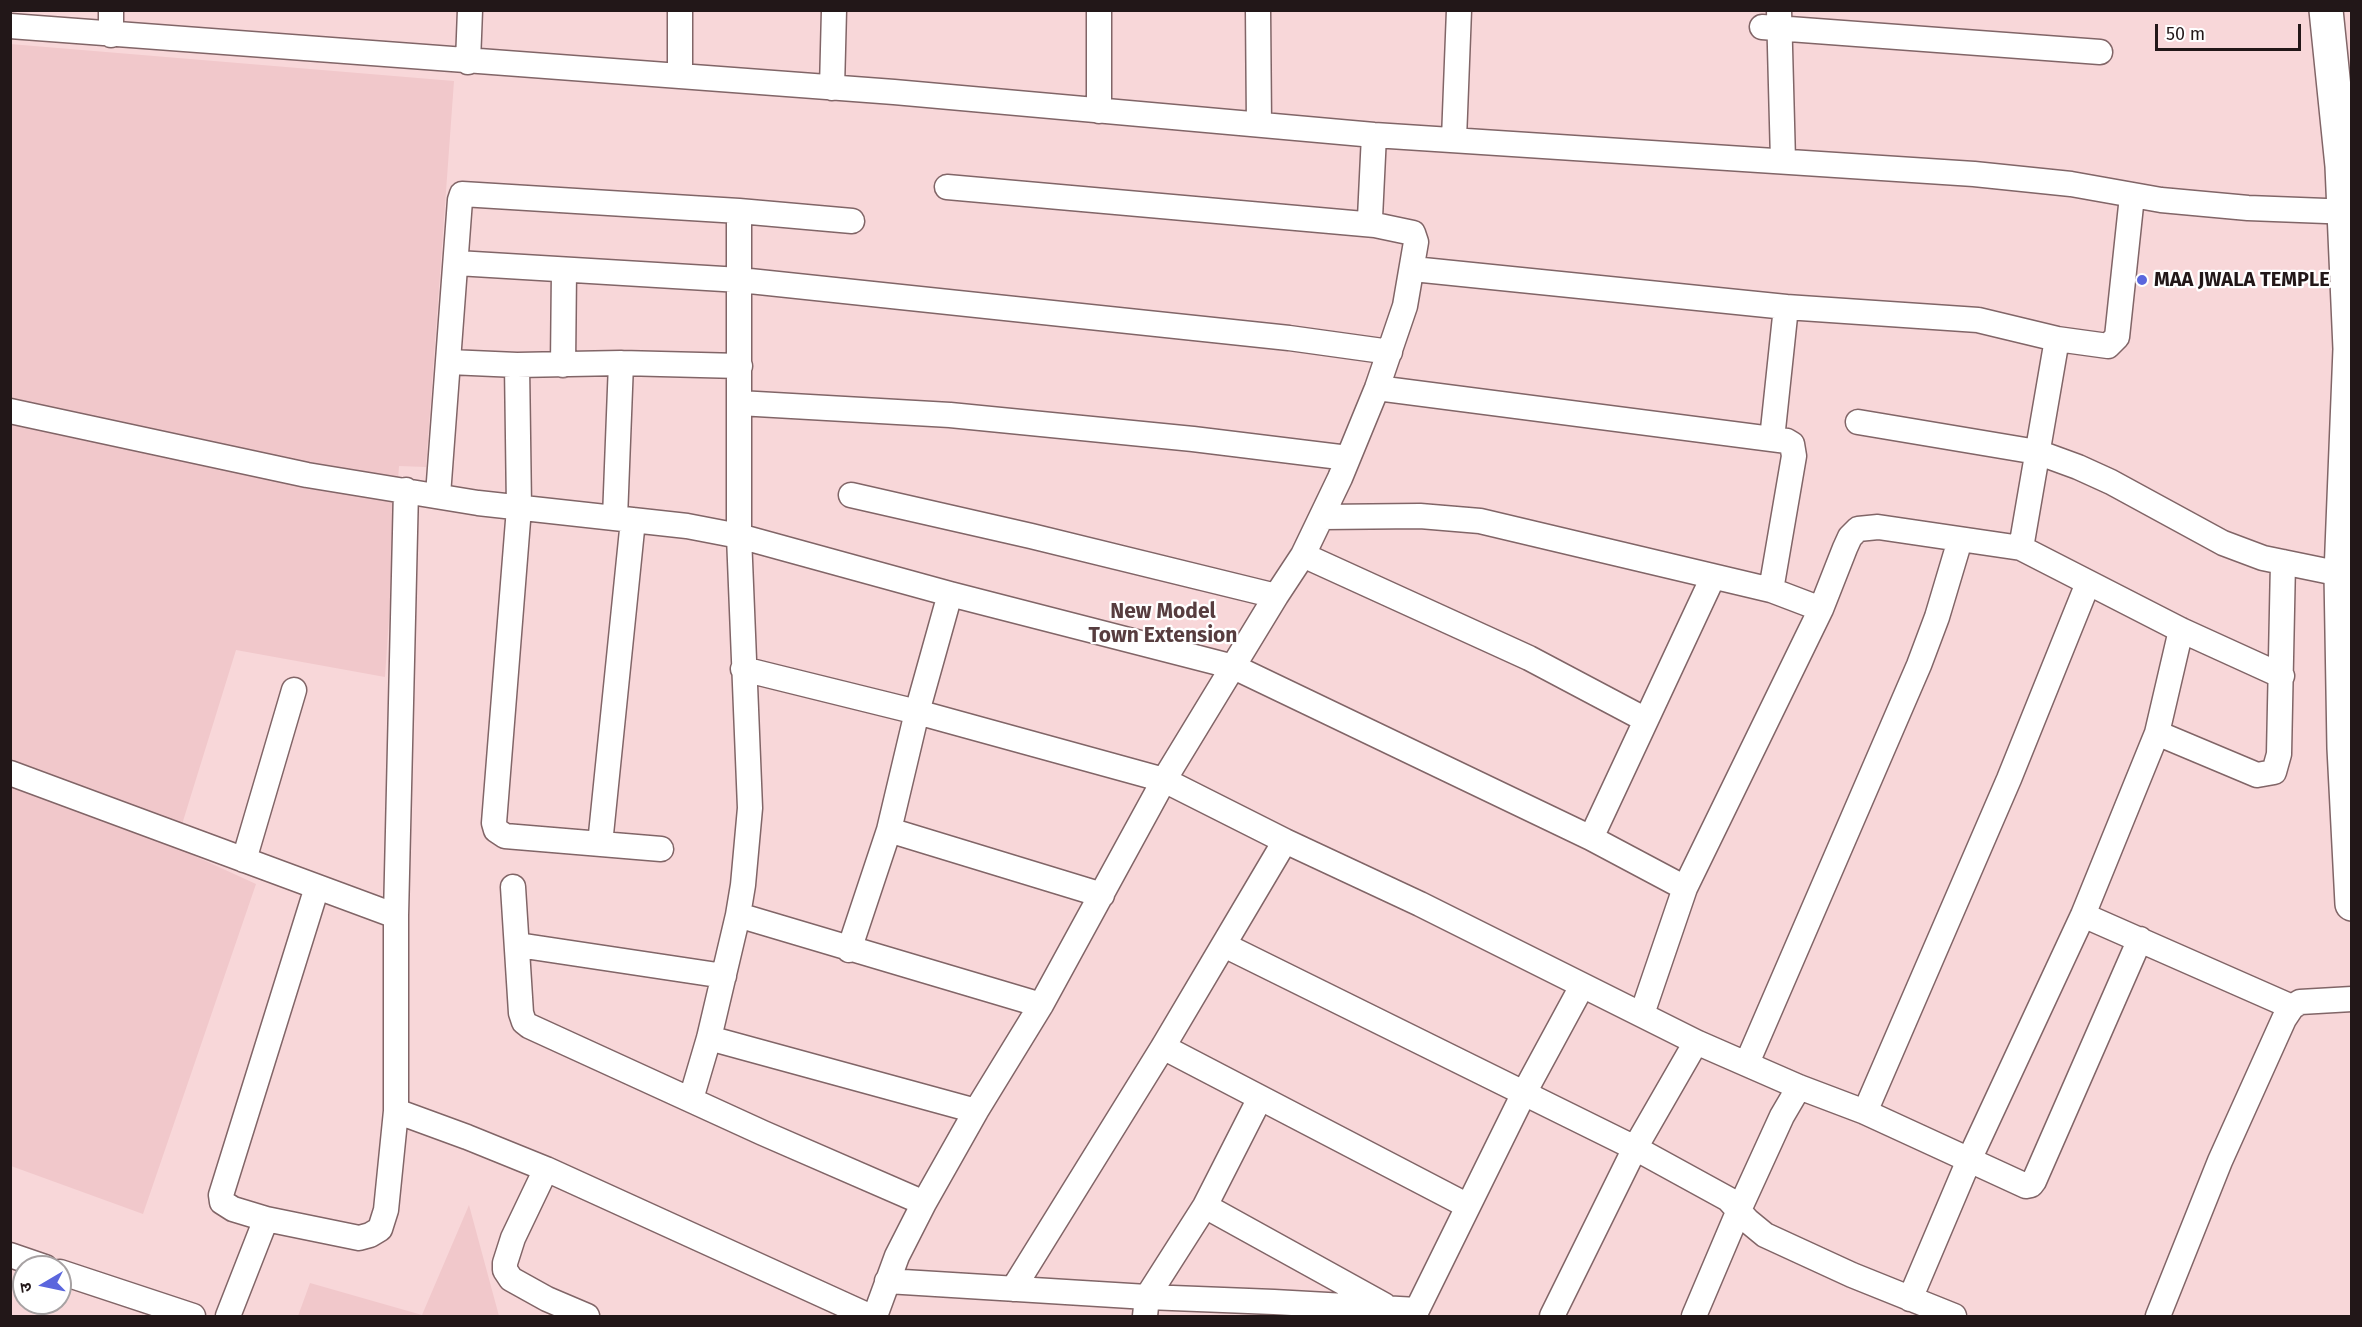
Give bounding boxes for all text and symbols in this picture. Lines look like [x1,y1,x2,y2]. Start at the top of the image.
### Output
scale bar [2158,12,2304,50]
text: 50 m [2166,23,2205,45]
place label: MAA JWALA TEMPLE [2154,268,2330,292]
marker: MAA JWALA TEMPLE [2135,273,2149,287]
district label: New Model Town Extension [1089,599,1237,649]
north arrow [12,1255,72,1315]
text: उ [16,1281,36,1294]

